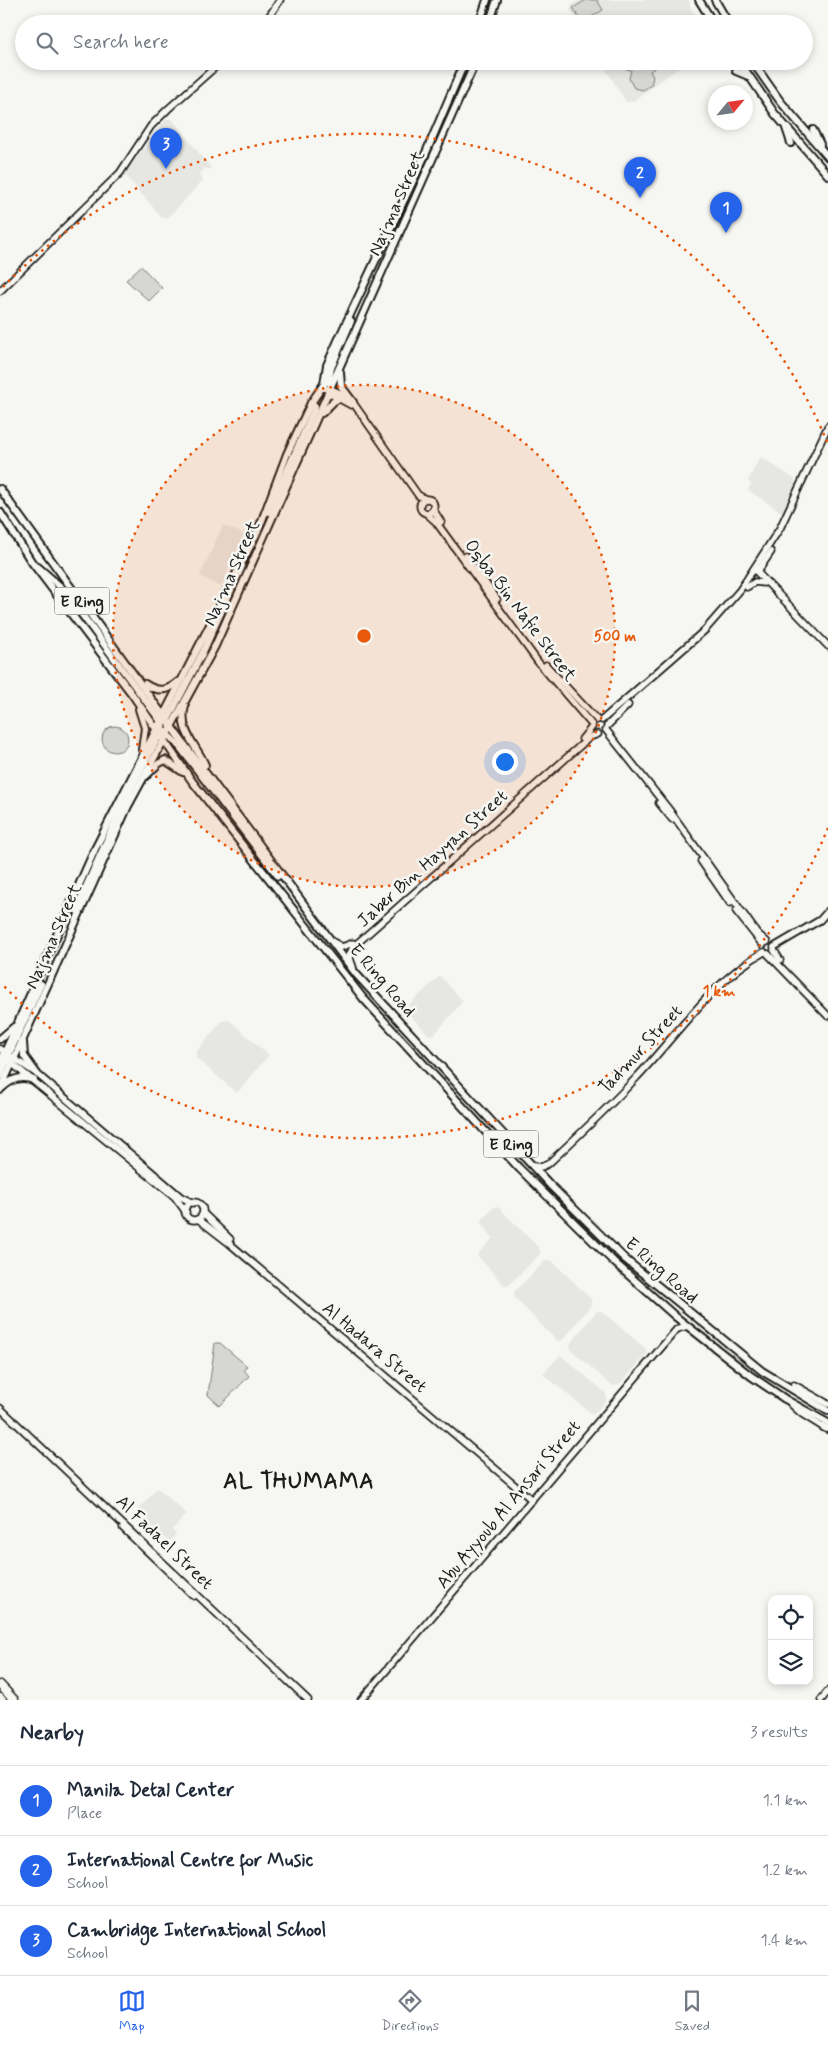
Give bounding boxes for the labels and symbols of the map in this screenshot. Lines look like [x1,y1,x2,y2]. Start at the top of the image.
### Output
north arrow [708,85,753,130]
pin: 3 [150,128,182,169]
street label: Najma Street [363,147,431,260]
pin: 2 [624,157,656,198]
pin: 1 [710,192,742,233]
street label: Najma Street [198,517,266,630]
street label: Oqba Bin Nafie Street [459,535,582,687]
road number: E Ring [54,588,110,614]
centre of rings [355,627,373,645]
text: 500 m [594,627,636,647]
your location [492,749,518,775]
street label: Jaber Bin Hayyan Street [352,784,513,933]
street label: Najma Street [20,880,88,993]
street label: E Ring Road [343,939,421,1023]
text: 1 km [703,982,735,1002]
street label: Tadmur Street [593,1000,688,1099]
road number: E Ring [484,1130,538,1158]
street label: E Ring Road [619,1232,703,1310]
street label: Al Hadara Street [317,1297,432,1399]
street label: Abu Ayyoub Al Ansari Street [431,1415,587,1594]
district label: AL THUMAMA [223,1468,375,1496]
street label: Al Fadael Street [110,1490,218,1596]

